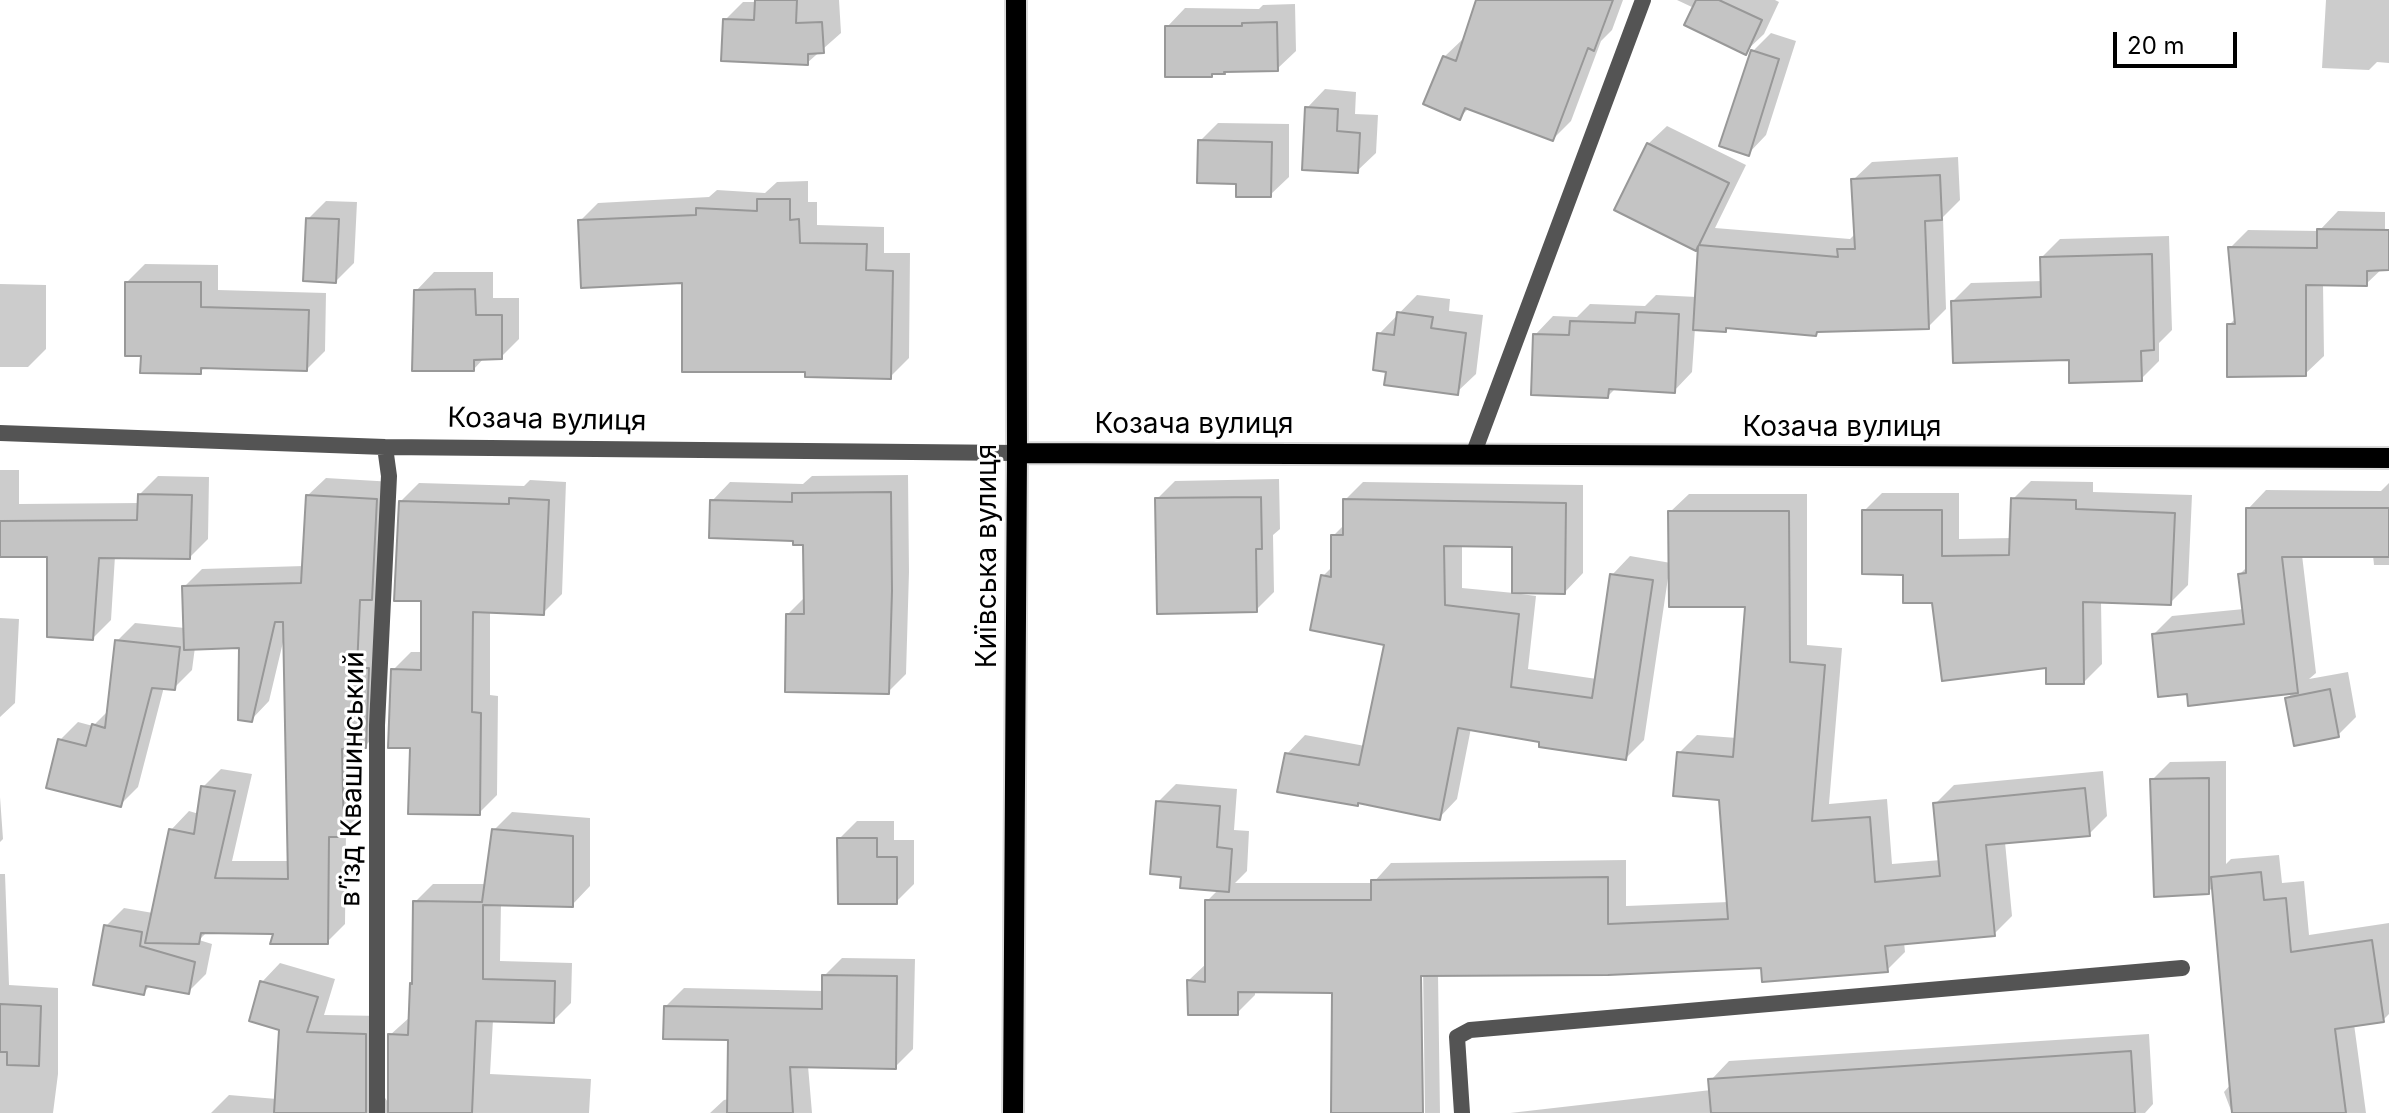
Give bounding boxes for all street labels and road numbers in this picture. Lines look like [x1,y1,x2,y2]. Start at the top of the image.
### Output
street label: Козача вулиця [447,401,647,439]
street label: Козача вулиця [1094,408,1294,442]
street label: Козача вулиця [1742,411,1942,445]
street label: Київська вулиця [971,444,1005,668]
street label: в’їзд Квашинський [334,651,372,907]

